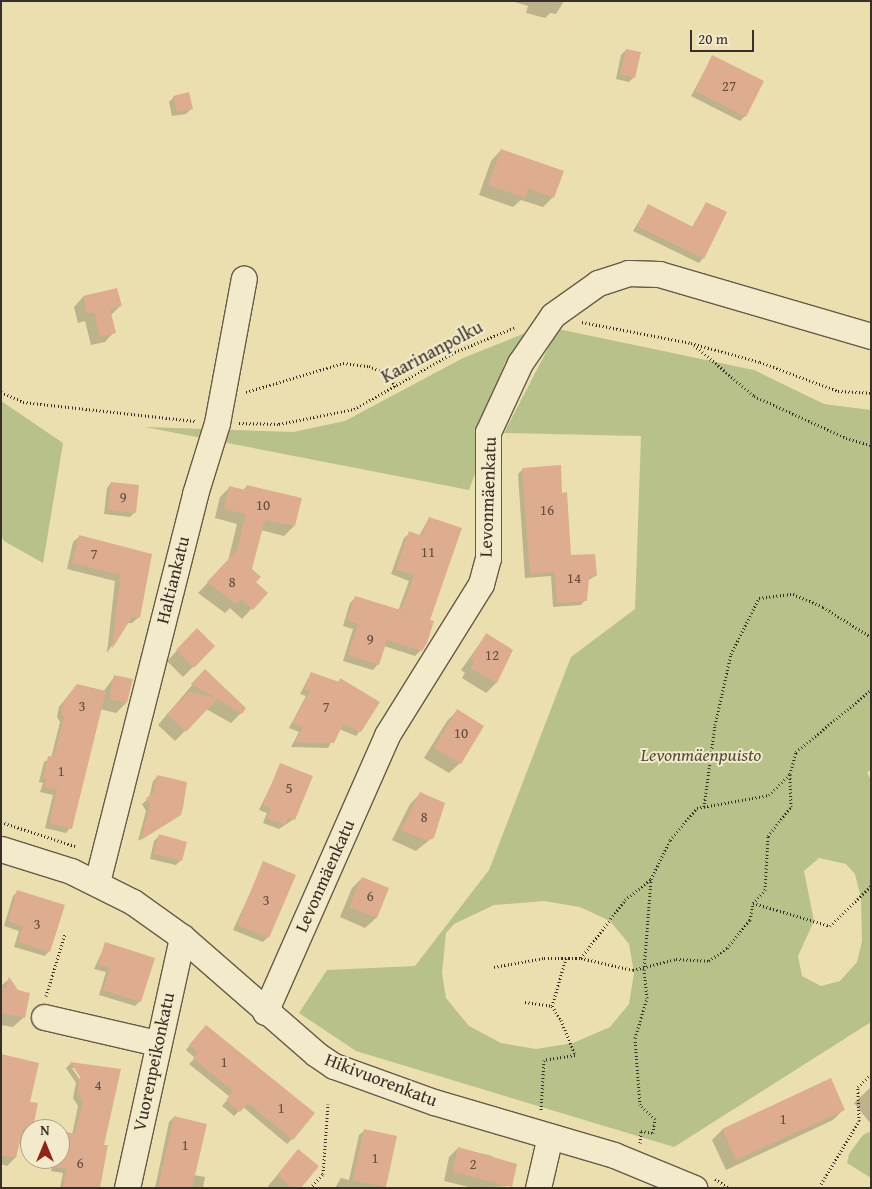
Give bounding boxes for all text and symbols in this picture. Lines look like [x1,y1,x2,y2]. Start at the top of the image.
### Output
scale bar [692,20,756,52]
text: 20 m [698,28,728,49]
house number: 27 [722,77,736,95]
street label: Kaarinanpolku [378,316,486,388]
street label: Levonmäenkatu [475,436,501,558]
house number: 9 [119,488,127,506]
house number: 10 [256,496,270,514]
house number: 16 [540,501,554,519]
street label: Haltiankatu [152,534,194,626]
house number: 11 [421,543,435,561]
house number: 7 [90,545,98,563]
house number: 14 [567,569,581,587]
house number: 8 [228,573,236,591]
house number: 9 [366,630,374,648]
house number: 12 [485,646,499,664]
house number: 3 [78,697,86,715]
house number: 7 [322,698,330,716]
house number: 10 [454,724,468,742]
park label: Levonmäenpuisto [641,744,761,766]
house number: 1 [57,762,65,780]
house number: 5 [285,779,293,797]
house number: 8 [420,808,428,826]
street label: Levonmäenkatu [291,817,359,935]
house number: 6 [366,887,374,905]
house number: 3 [262,891,270,909]
house number: 3 [33,915,41,933]
street label: Vuorenpeikonkatu [129,991,179,1133]
street label: Hikivuorenkatu [322,1049,440,1111]
house number: 1 [220,1053,228,1071]
house number: 4 [94,1076,102,1094]
house number: 1 [277,1099,285,1117]
house number: 1 [779,1110,787,1128]
north arrow [20,1119,70,1169]
text: N [40,1120,50,1140]
house number: 1 [181,1136,189,1154]
house number: 1 [371,1149,379,1167]
house number: 6 [76,1154,84,1172]
house number: 2 [469,1155,477,1173]

